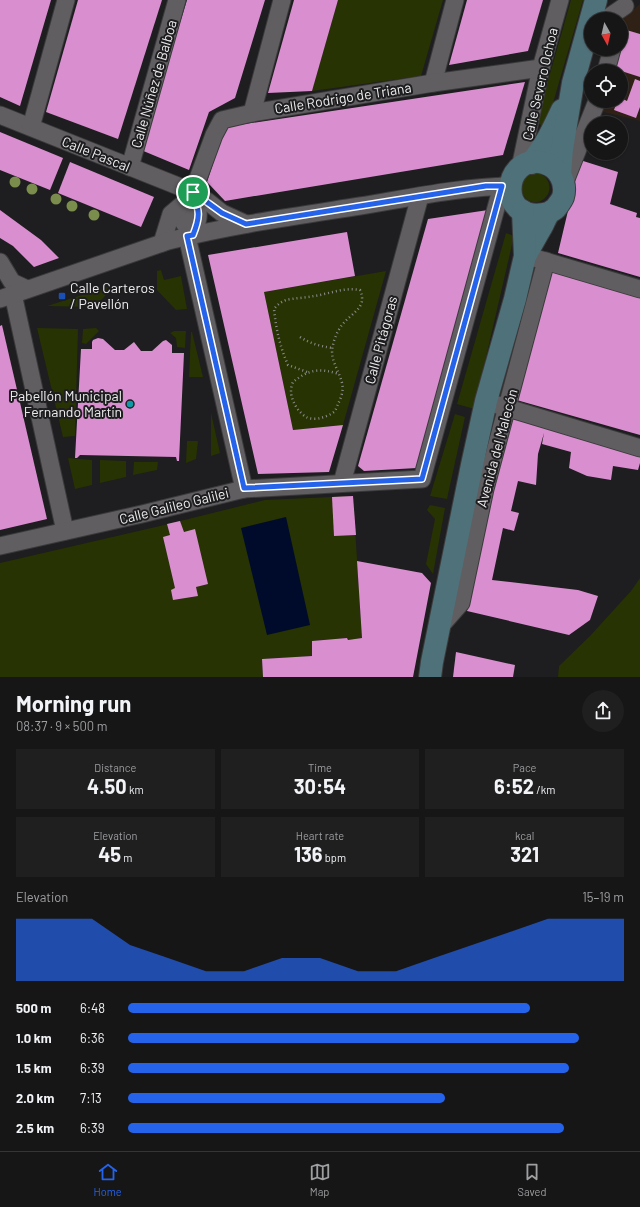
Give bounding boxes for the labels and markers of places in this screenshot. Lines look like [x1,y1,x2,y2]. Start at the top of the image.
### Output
pin [176,175,210,209]
place label: Calle Carteros / Pavellón [70,279,155,312]
marker: Calle Carteros / Pavellón [57,291,67,301]
place label: Pabellón Municipal Fernando Martín [10,387,122,420]
marker: Pabellón Municipal Fernando Martín [125,399,135,409]

